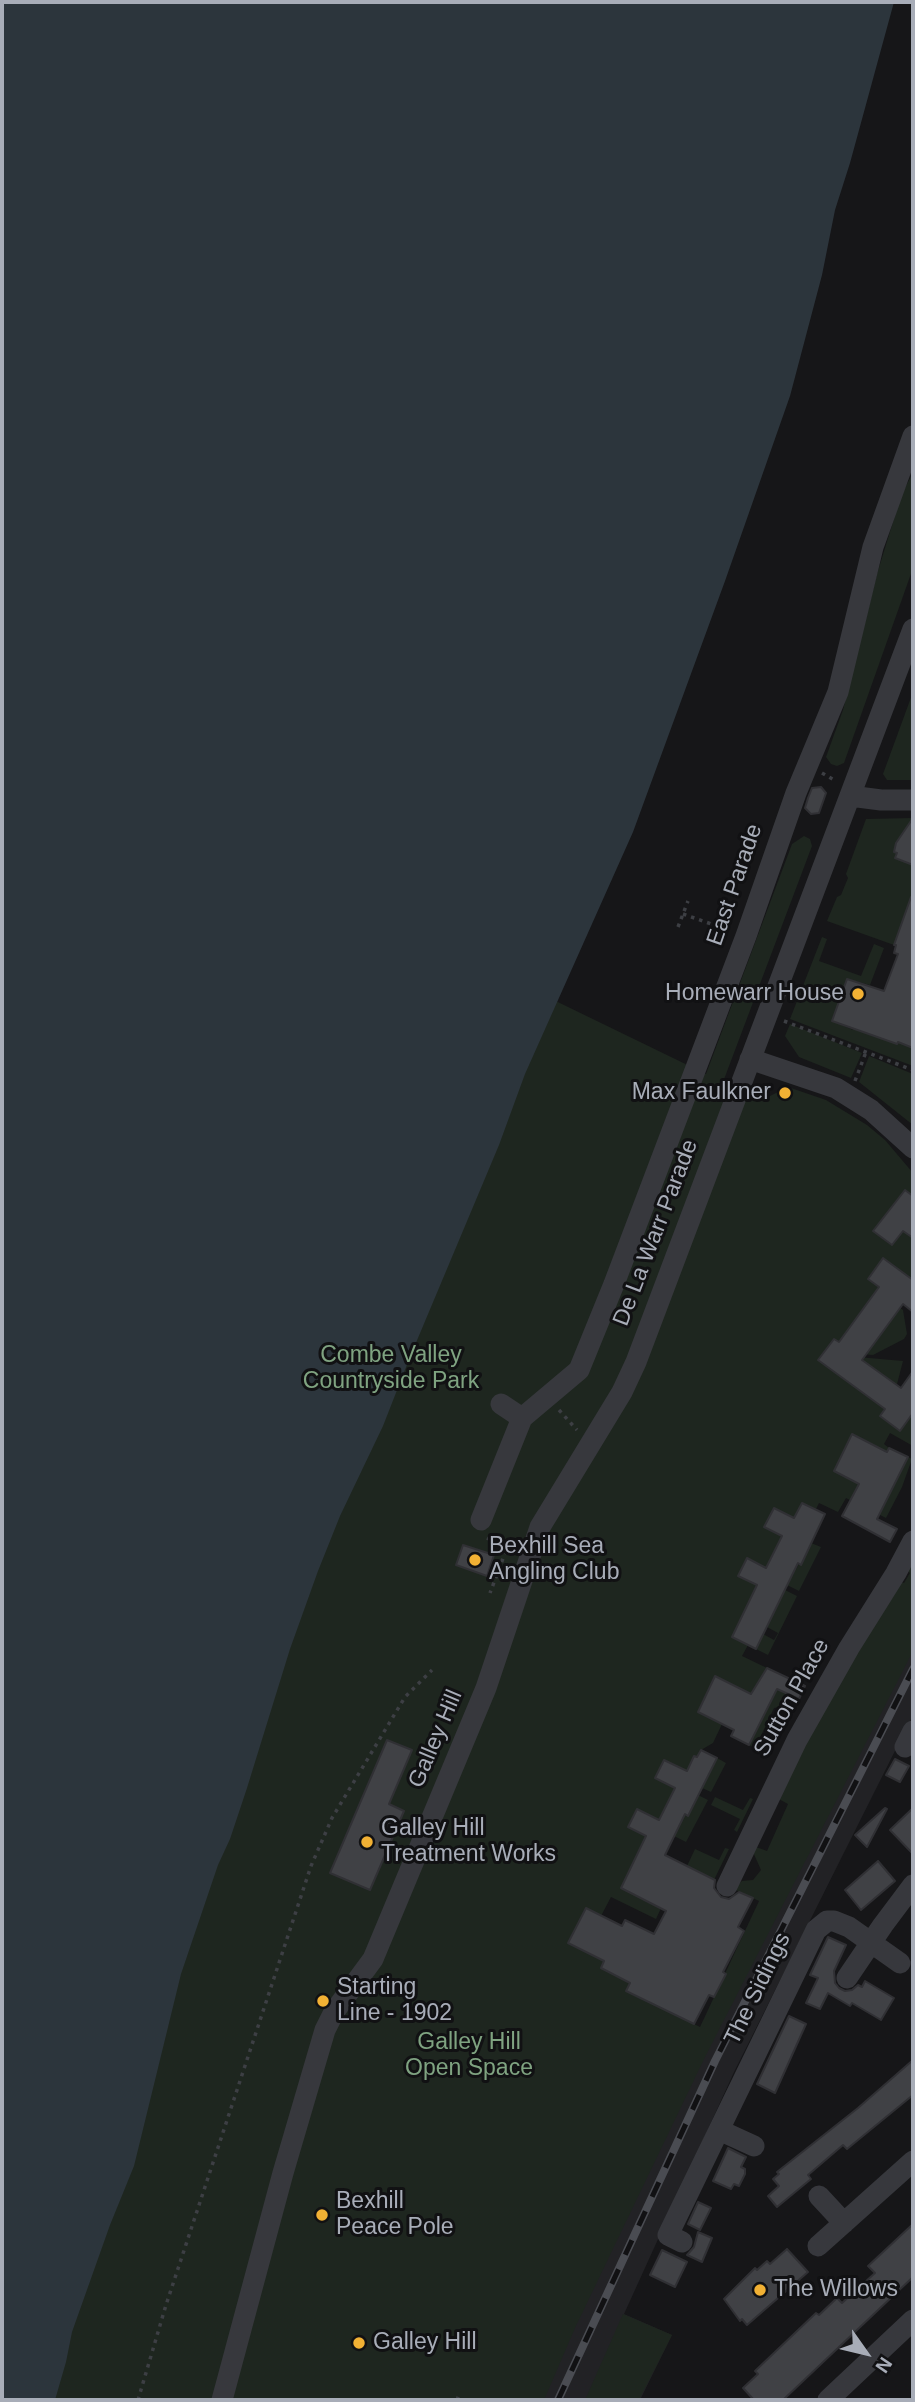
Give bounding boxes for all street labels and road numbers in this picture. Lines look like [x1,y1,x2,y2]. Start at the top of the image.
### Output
street label: East Parade [701,821,769,949]
street label: De La Warr Parade [608,1136,704,1330]
street label: Sutton Place [748,1634,836,1762]
street label: Galley Hill [403,1686,469,1792]
street label: The Sidings [719,1928,797,2050]

